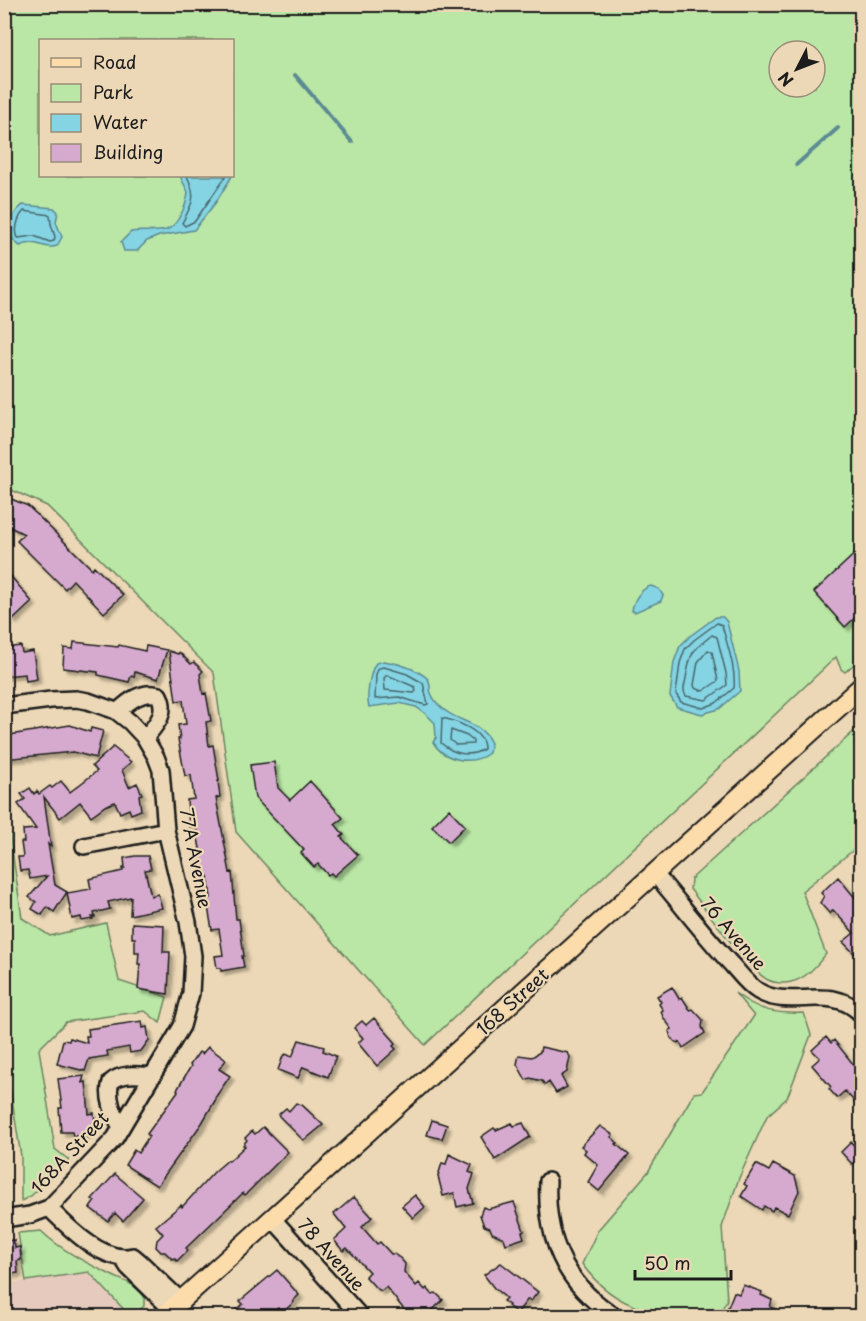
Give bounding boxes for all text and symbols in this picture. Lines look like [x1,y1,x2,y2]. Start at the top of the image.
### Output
legend [39,39,234,177]
north arrow [767,39,827,99]
text: Road [93,48,137,75]
text: N [772,67,798,92]
text: Park [93,78,133,105]
text: Water [93,108,148,135]
text: Building [93,138,163,165]
street label: 77A Avenue [174,805,219,910]
street label: 76 Avenue [695,890,774,976]
street label: 168 Street [470,961,554,1041]
street label: 168A Street [23,1105,114,1199]
street label: 78 Avenue [292,1212,372,1296]
scale bar [635,1243,731,1281]
text: 50 m [644,1249,691,1276]

